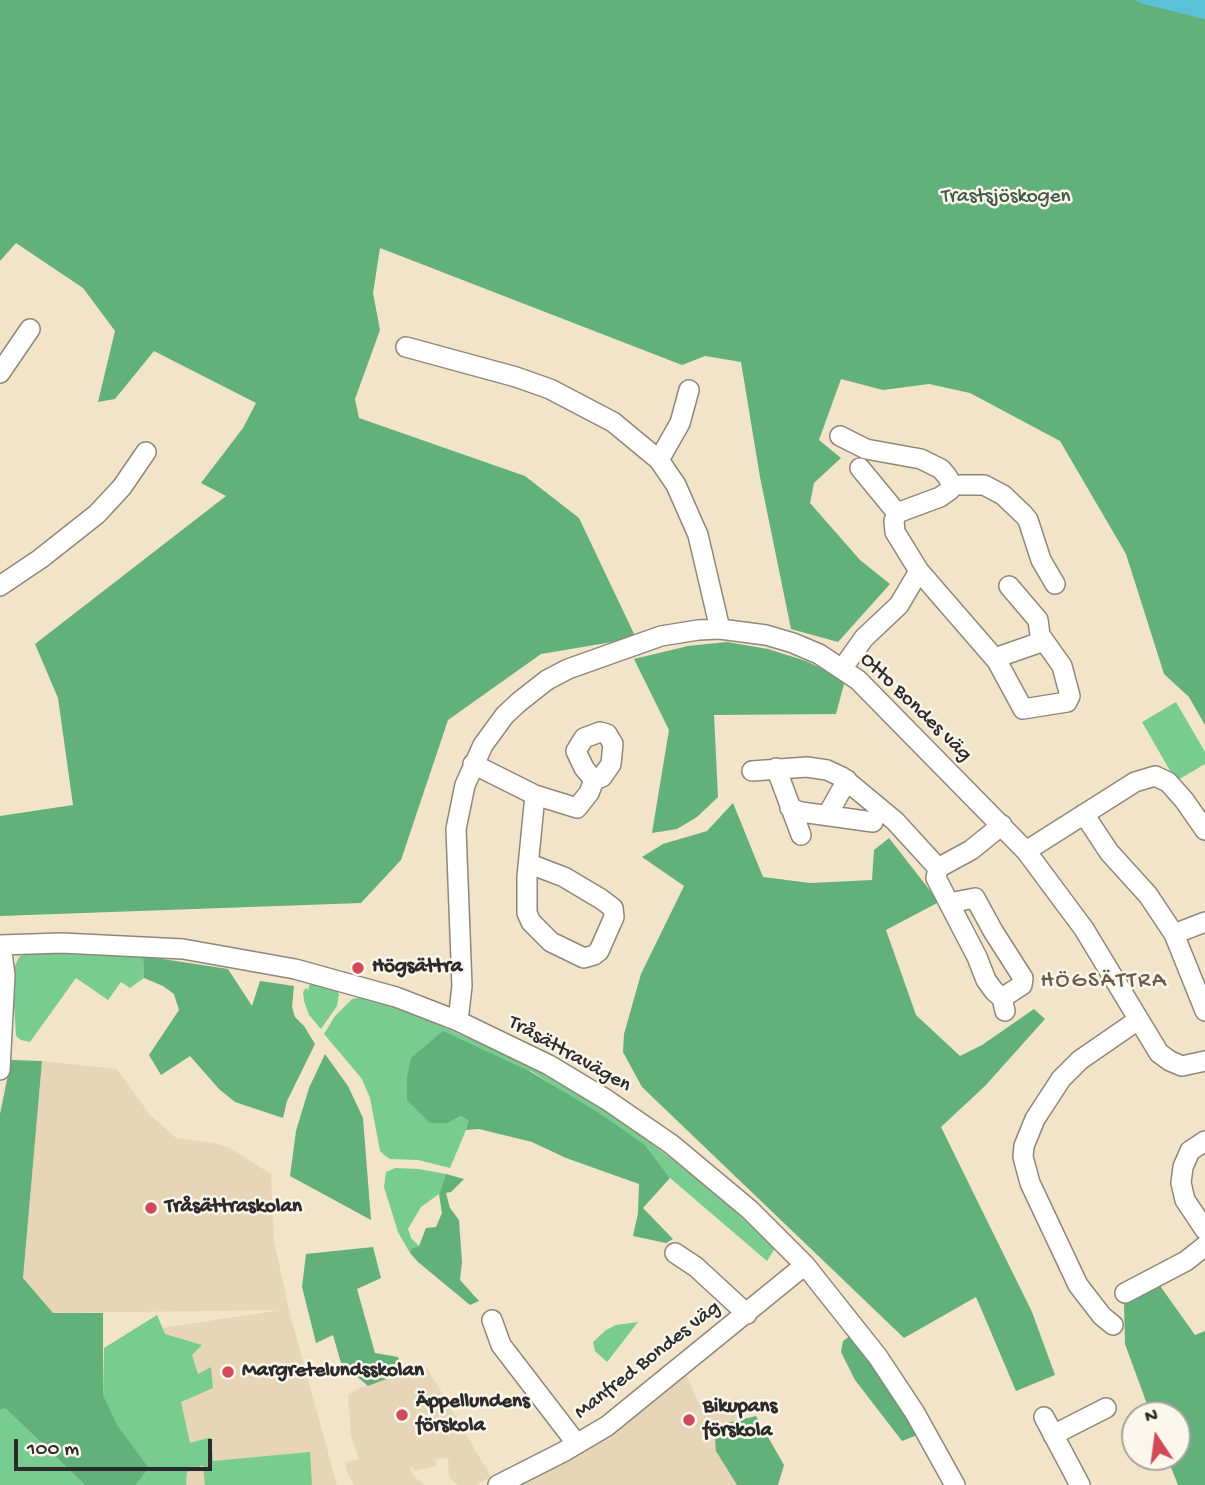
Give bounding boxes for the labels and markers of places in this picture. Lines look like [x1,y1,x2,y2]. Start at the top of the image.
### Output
place label: Högsättra [372,955,462,981]
marker: Högsättra [350,960,366,976]
place label: Tråsättraskolan [165,1195,302,1221]
marker: Tråsättraskolan [143,1200,159,1216]
place label: Margretelundsskolan [242,1359,424,1385]
marker: Margretelundsskolan [220,1364,236,1380]
place label: Äppellundens förskola [416,1390,530,1440]
place label: Bikupans förskola [703,1395,777,1445]
marker: Äppellundens förskola [394,1407,410,1423]
marker: Bikupans förskola [681,1412,697,1428]

